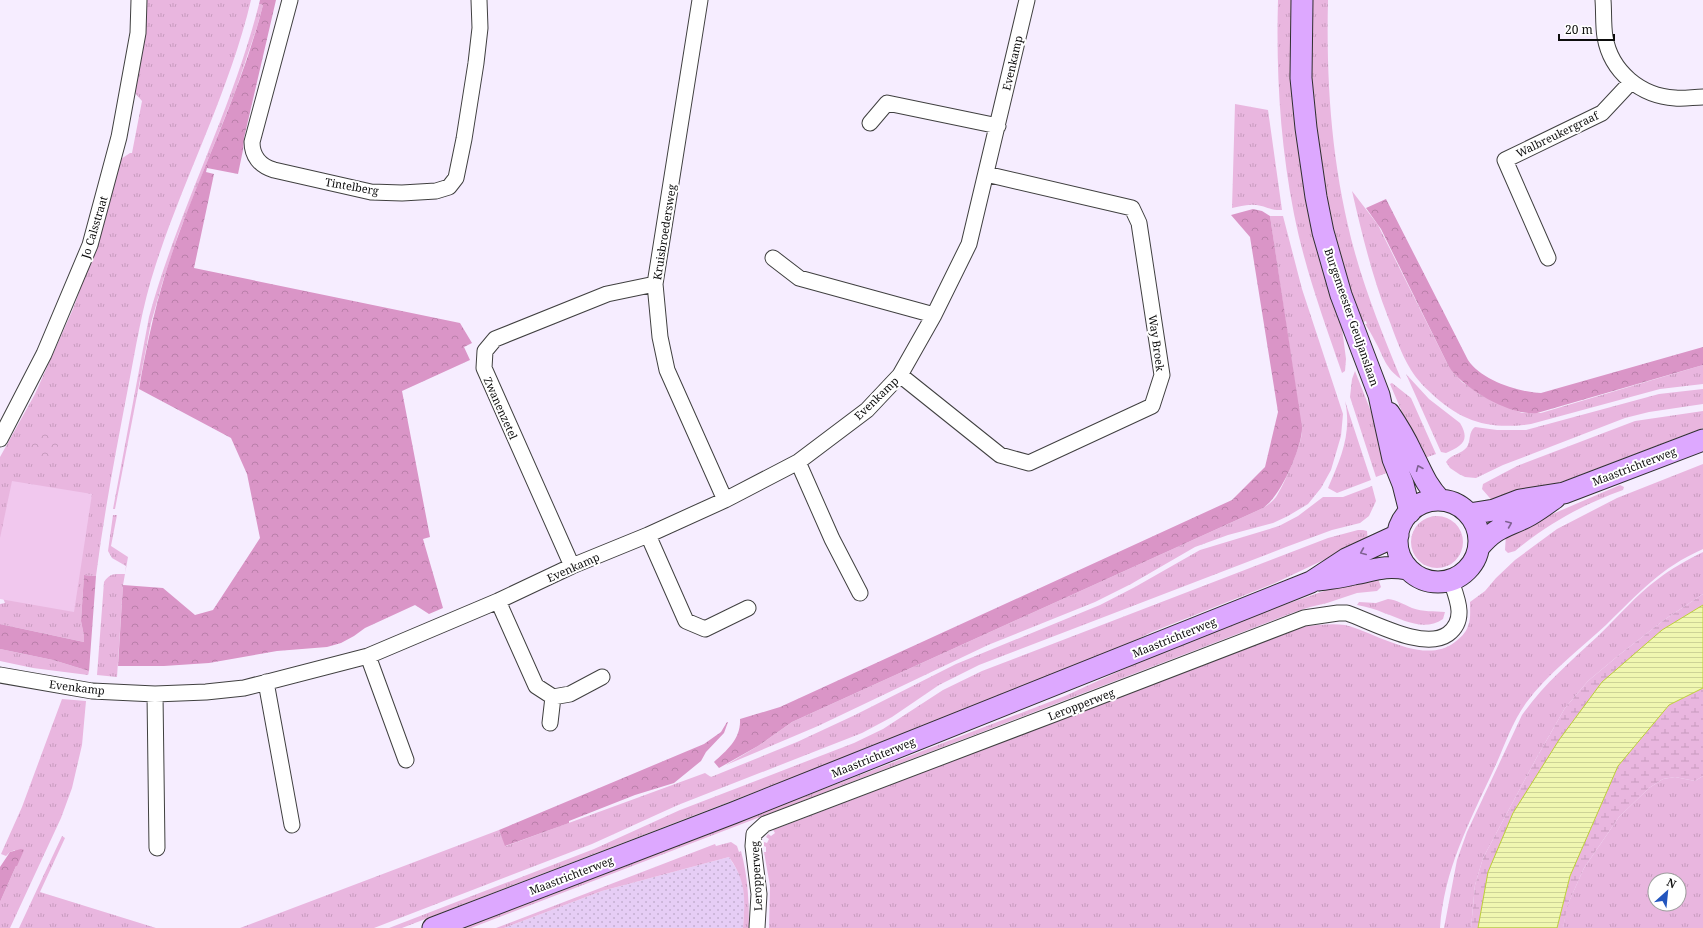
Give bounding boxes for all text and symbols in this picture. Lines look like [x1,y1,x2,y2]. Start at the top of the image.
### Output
scale bar [1559,16,1614,42]
text: 20 m [1565,21,1593,38]
street label: Evenkamp [998,34,1026,92]
street label: Walbreukergraaf [1513,107,1601,160]
street label: Tintelberg [324,174,380,198]
street label: Kruisbroedersweg [649,183,679,281]
street label: Jo Calsstraat [77,194,111,261]
street label: Burgemeester Geuljanslaan [1321,246,1383,388]
street label: Way Broek [1146,314,1168,373]
street label: Evenkamp [851,373,902,423]
street label: Zwanenzetel [481,374,522,442]
street label: Maastrichterweg [1590,443,1678,489]
one-way arrow [1415,465,1423,472]
one-way arrow [1505,521,1513,529]
one-way arrow [1359,548,1366,556]
street label: Evenkamp [544,549,602,585]
street label: Maastrichterweg [1130,613,1218,661]
street label: Evenkamp [48,676,106,698]
street label: Leropperweg [1046,684,1116,724]
street label: Maastrichterweg [829,733,917,781]
street label: Leropperweg [747,841,765,911]
street label: Maastrichterweg [527,852,615,898]
north arrow [1647,872,1687,912]
text: N [1664,874,1679,891]

